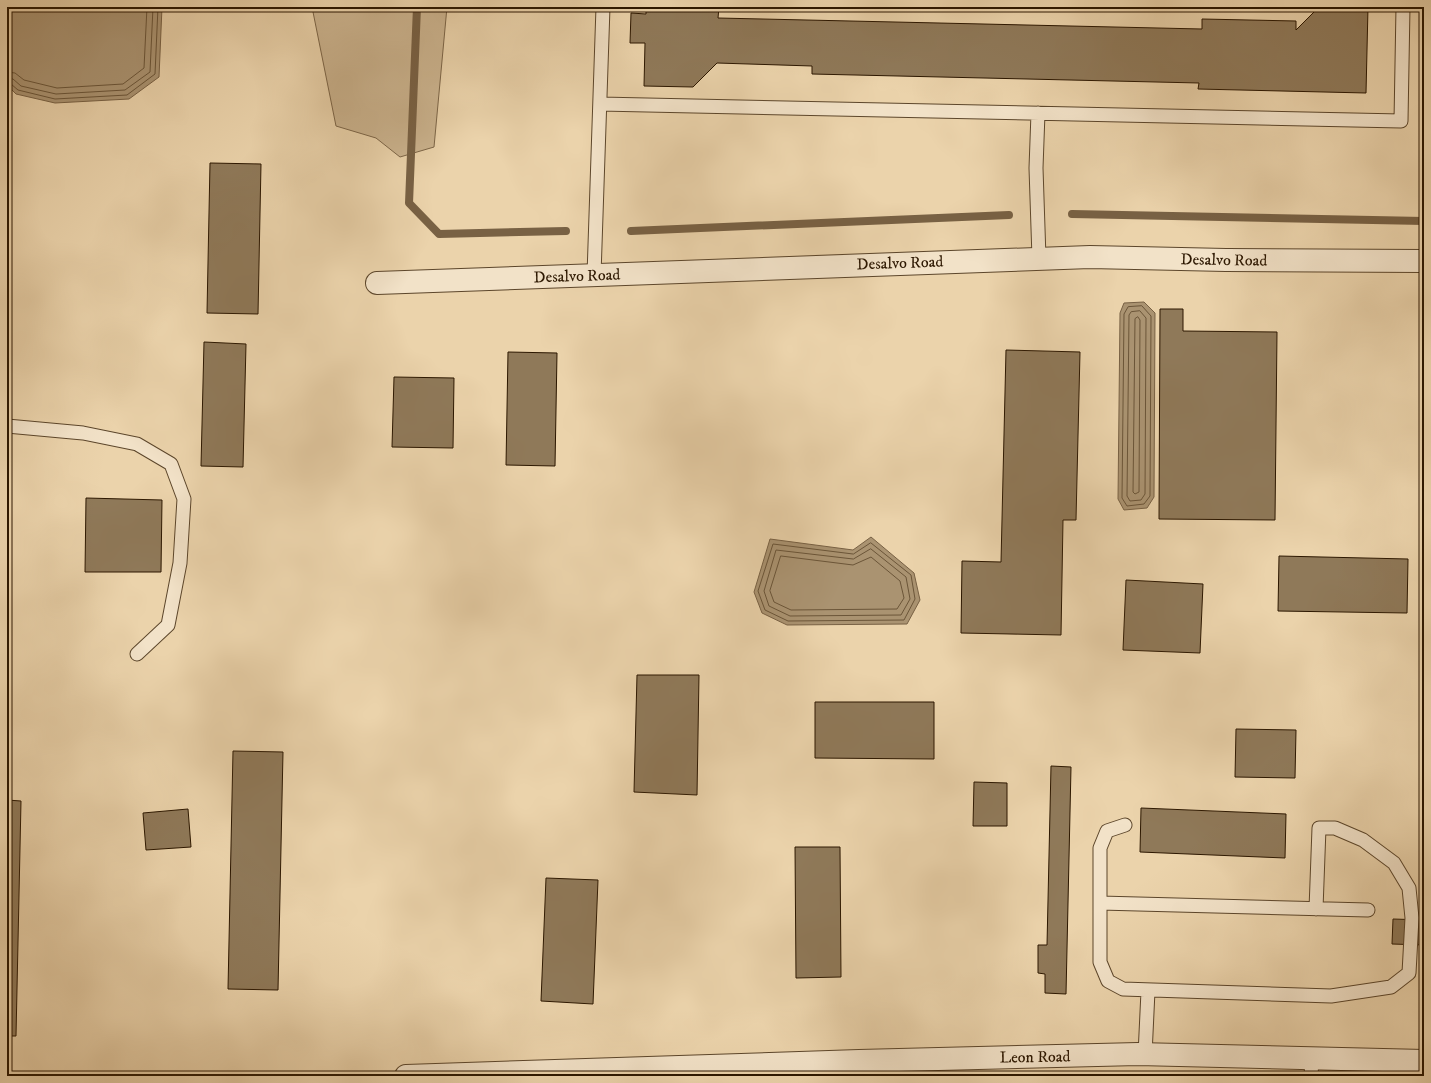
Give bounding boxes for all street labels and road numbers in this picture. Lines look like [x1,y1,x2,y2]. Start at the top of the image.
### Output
street label: Desalvo Road [1180,249,1268,271]
street label: Desalvo Road [856,251,944,275]
street label: Desalvo Road [533,264,621,288]
street label: Leon Road [999,1046,1071,1068]

